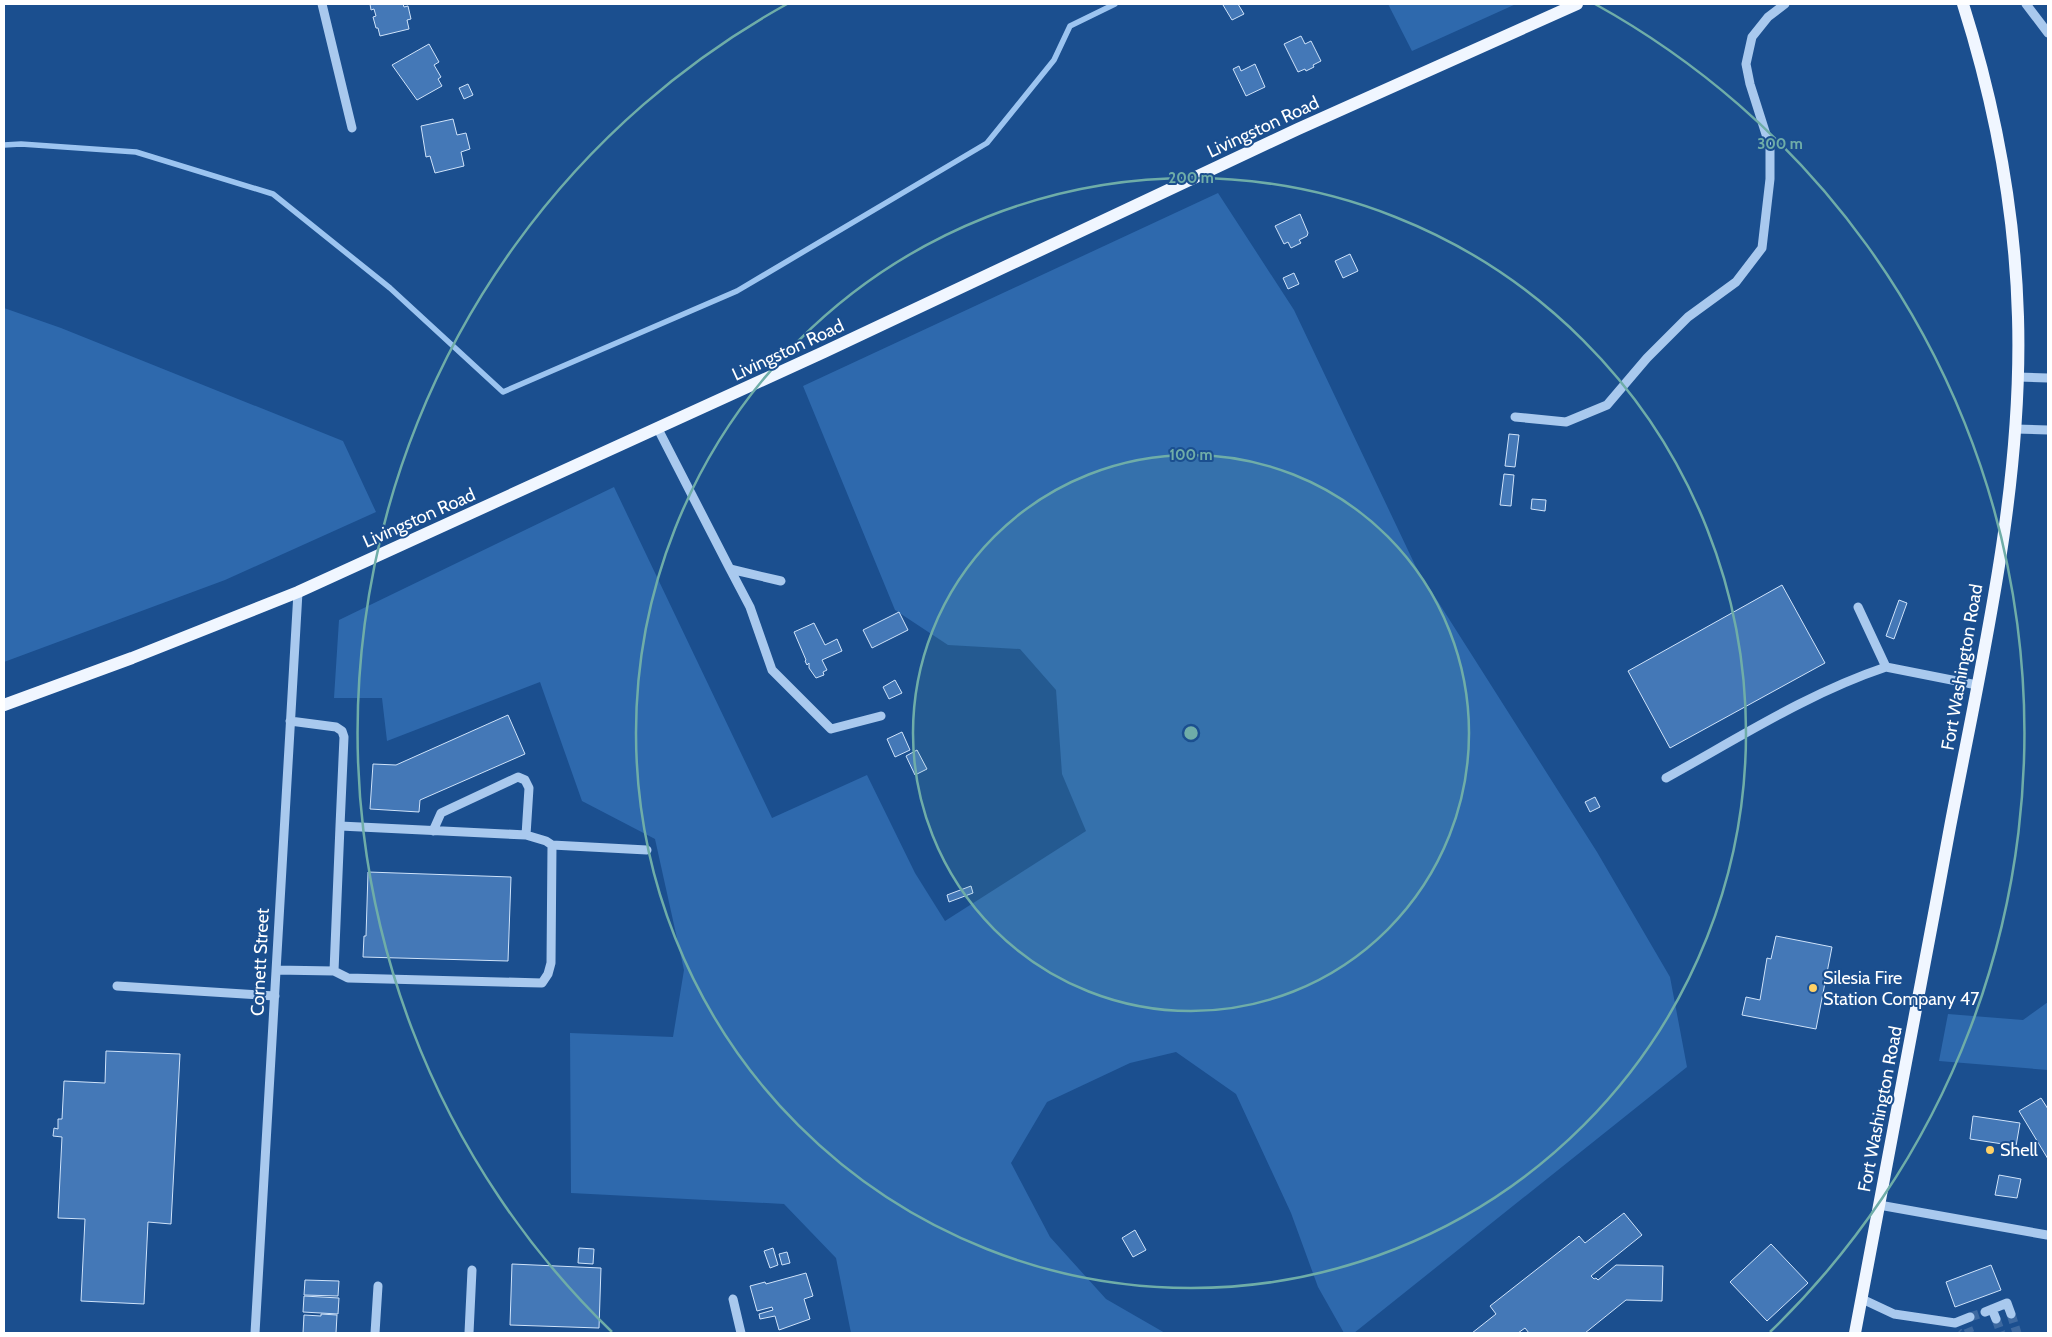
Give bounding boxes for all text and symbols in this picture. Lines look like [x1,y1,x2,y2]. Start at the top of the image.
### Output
street label: Livingston Road [1203,91,1323,163]
text: 300 m [1757,135,1803,153]
text: 200 m [1168,169,1214,187]
street label: Livingston Road [728,314,848,386]
text: 100 m [1169,446,1213,464]
street label: Livingston Road [359,483,479,553]
street label: Fort Washington Road [1937,582,1987,752]
centre of rings [1182,724,1200,742]
street label: Cornett Street [246,907,274,1017]
place label: Silesia Fire Station Company 47 [1823,967,1979,1010]
marker: Silesia Fire Station Company 47 [1807,982,1819,994]
street label: Fort Washington Road [1853,1024,1907,1194]
place label: Shell [2000,1139,2039,1161]
marker: Shell [1984,1144,1996,1156]

